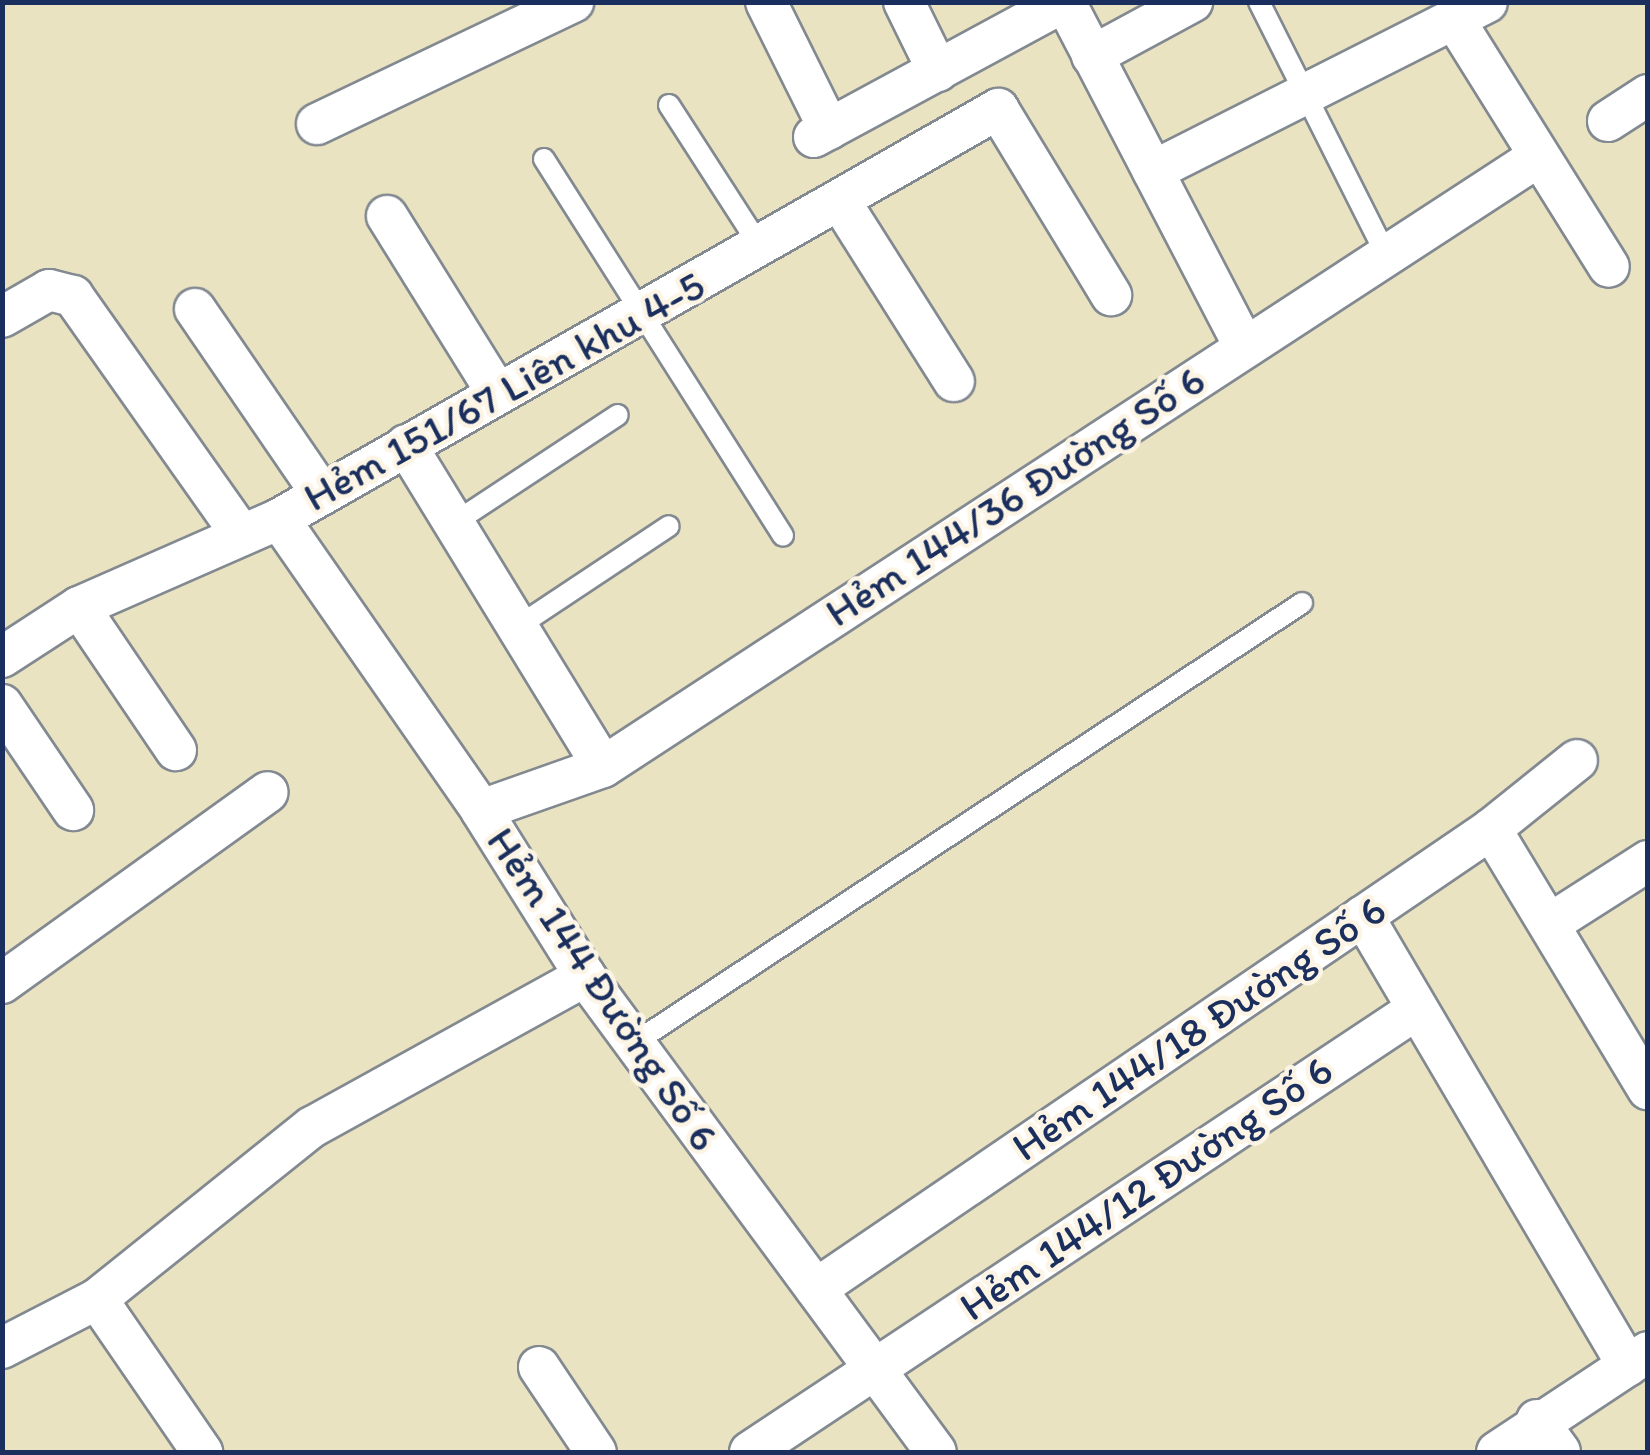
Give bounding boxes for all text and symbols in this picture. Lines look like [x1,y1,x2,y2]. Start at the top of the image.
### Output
street label: Hẻm 151/67 Liên khu 4-5 [295,260,713,522]
street label: Hẻm 144/36 Đường Số 6 [816,354,1214,638]
street label: Hẻm 144 Đường Số 6 [476,818,730,1160]
street label: Hẻm 144/18 Đường Số 6 [1003,884,1395,1172]
street label: Hẻm 144/12 Đường Số 6 [950,1044,1342,1332]

